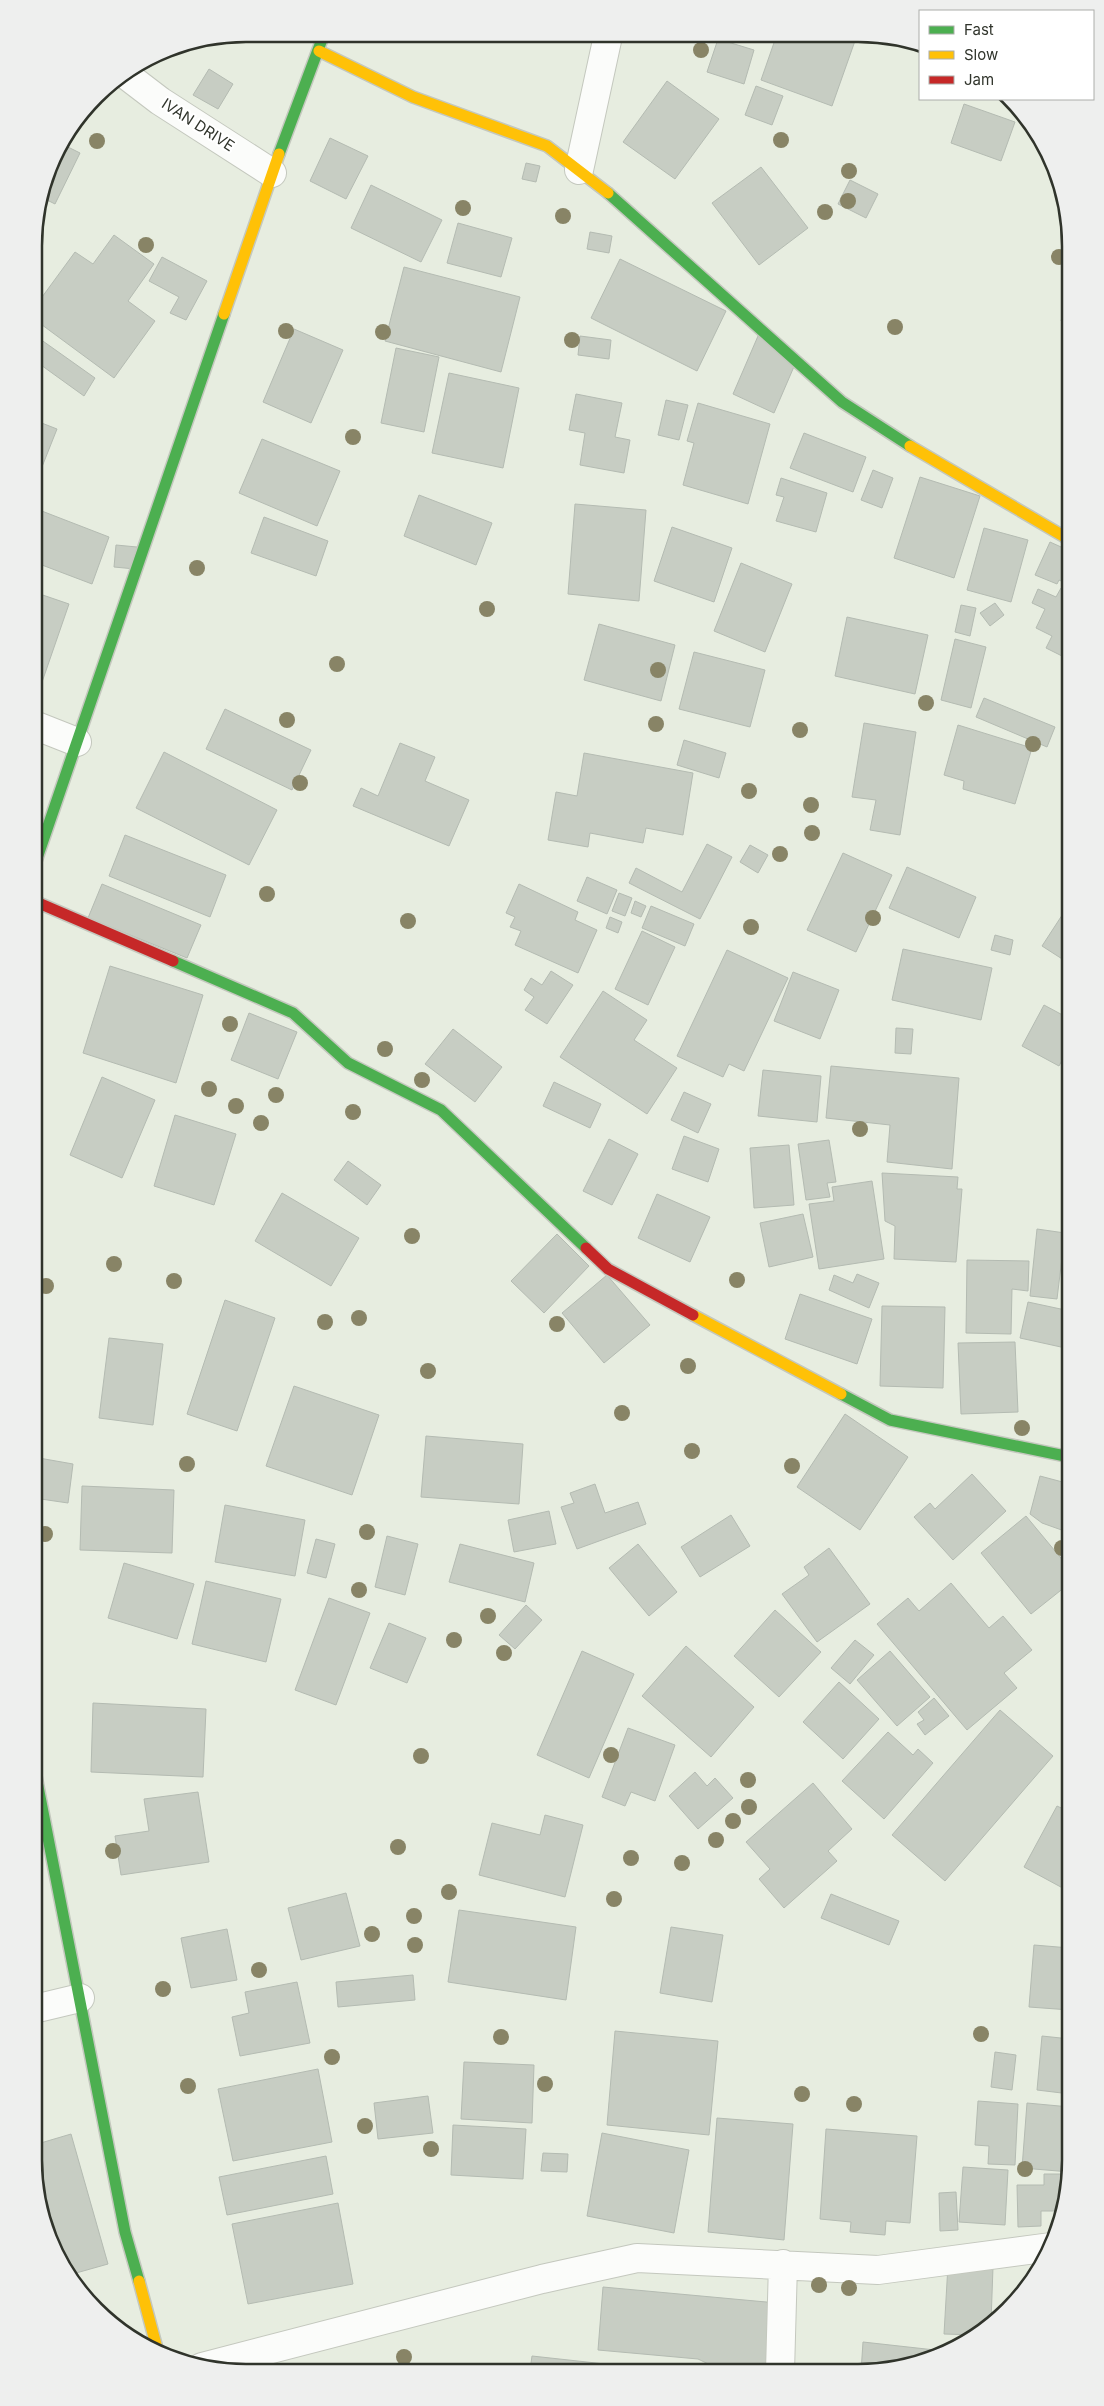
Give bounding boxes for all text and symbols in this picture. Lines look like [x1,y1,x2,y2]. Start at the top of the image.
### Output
legend [919,10,1094,100]
text: Fast [964,20,994,39]
text: Slow [964,45,998,64]
text: Jam [964,70,994,89]
street label: IVAN DRIVE [158,94,238,155]

